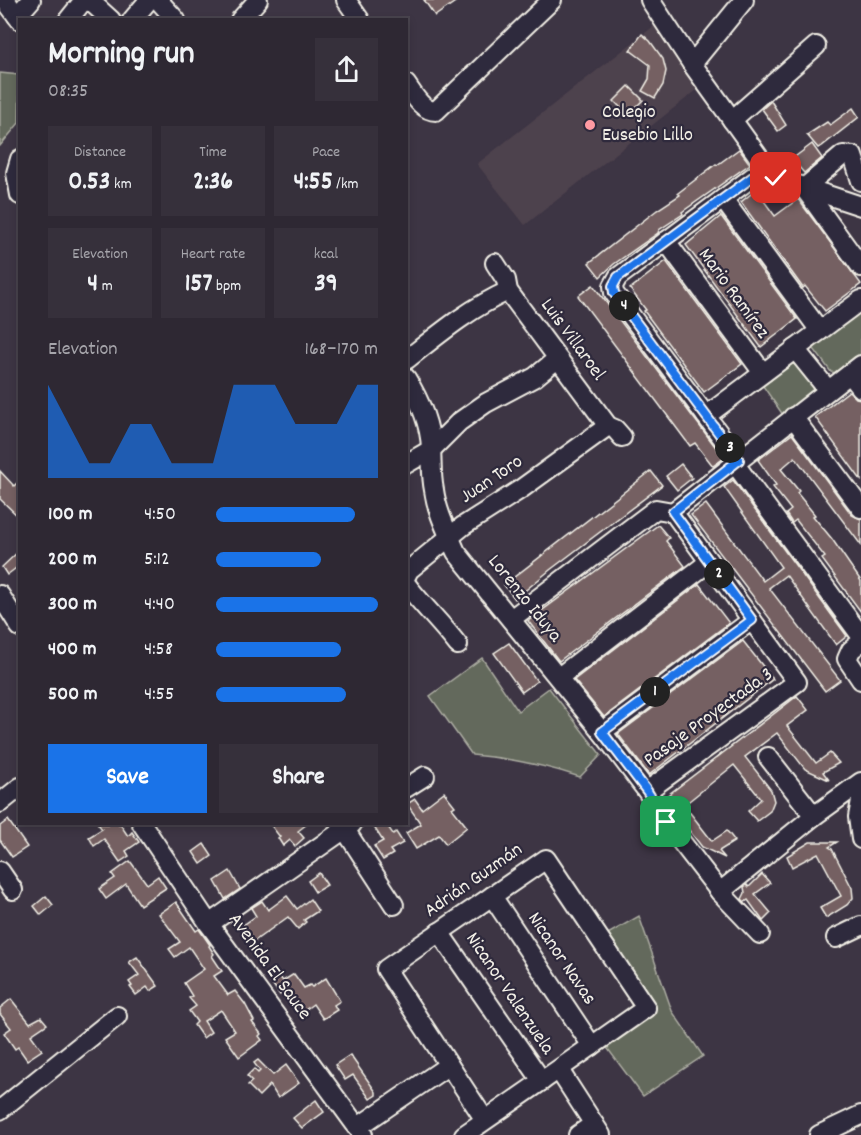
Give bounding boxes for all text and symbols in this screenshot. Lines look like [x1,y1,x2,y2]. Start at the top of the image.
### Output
text: Morning run [48,32,195,79]
button: share [315,38,378,101]
text: 08:35 [48,78,88,106]
place label: Colegio Eusebio Lillo [602,99,693,150]
marker: Colegio Eusebio Lillo [583,118,597,132]
text: Distance [74,141,126,164]
text: Time [199,141,227,164]
text: Pace [312,141,340,164]
pin [750,152,801,203]
icon: check [759,161,792,194]
text: 0.53 [68,164,110,201]
text: 2:36 [193,164,233,201]
text: 4:55 [294,164,333,201]
text: km [110,173,132,196]
text: /km [333,173,358,196]
text: Elevation [72,243,128,266]
text: Heart rate [181,243,245,266]
text: kcal [314,243,338,266]
street label: Mario Ramírez [691,243,776,345]
text: 4 [87,266,98,303]
text: 157 [185,266,212,303]
text: 39 [314,266,338,303]
text: m [98,275,113,298]
text: bpm [212,275,241,298]
pin: 4 [609,291,639,321]
street label: Luis Villaroel [533,293,612,387]
text: 4 [621,294,627,317]
text: Elevation [48,336,118,364]
text: 168–170 m [305,336,378,364]
pin: 3 [715,433,745,463]
text: 3 [726,436,734,459]
street label: Juan Toro [455,449,529,511]
text: 100 m [48,501,93,529]
text: 4:50 [144,501,176,529]
text: 200 m [48,546,97,574]
text: 5:12 [144,546,170,574]
street label: Lorenzo Iduya [480,549,568,649]
pin: 2 [704,559,734,589]
text: 2 [716,562,723,585]
text: 300 m [48,591,97,619]
text: 4:40 [144,591,175,619]
text: 400 m [48,636,96,664]
text: 4:58 [144,636,173,664]
street label: Pasaje Proyectada 3 [638,661,780,775]
pin: 1 [640,677,670,707]
text: 1 [653,680,657,703]
text: 500 m [48,681,97,709]
text: 4:55 [144,681,174,709]
button: Save [48,744,207,813]
button: Share [219,744,378,813]
pin [640,796,691,847]
icon: arrive [649,805,682,838]
street label: Adrián Guzmán [419,837,529,925]
street label: Nicanor Navas [520,907,602,1011]
street label: Avenida El Sauce [221,908,318,1027]
street label: Nicanor Valenzuela [458,927,561,1061]

